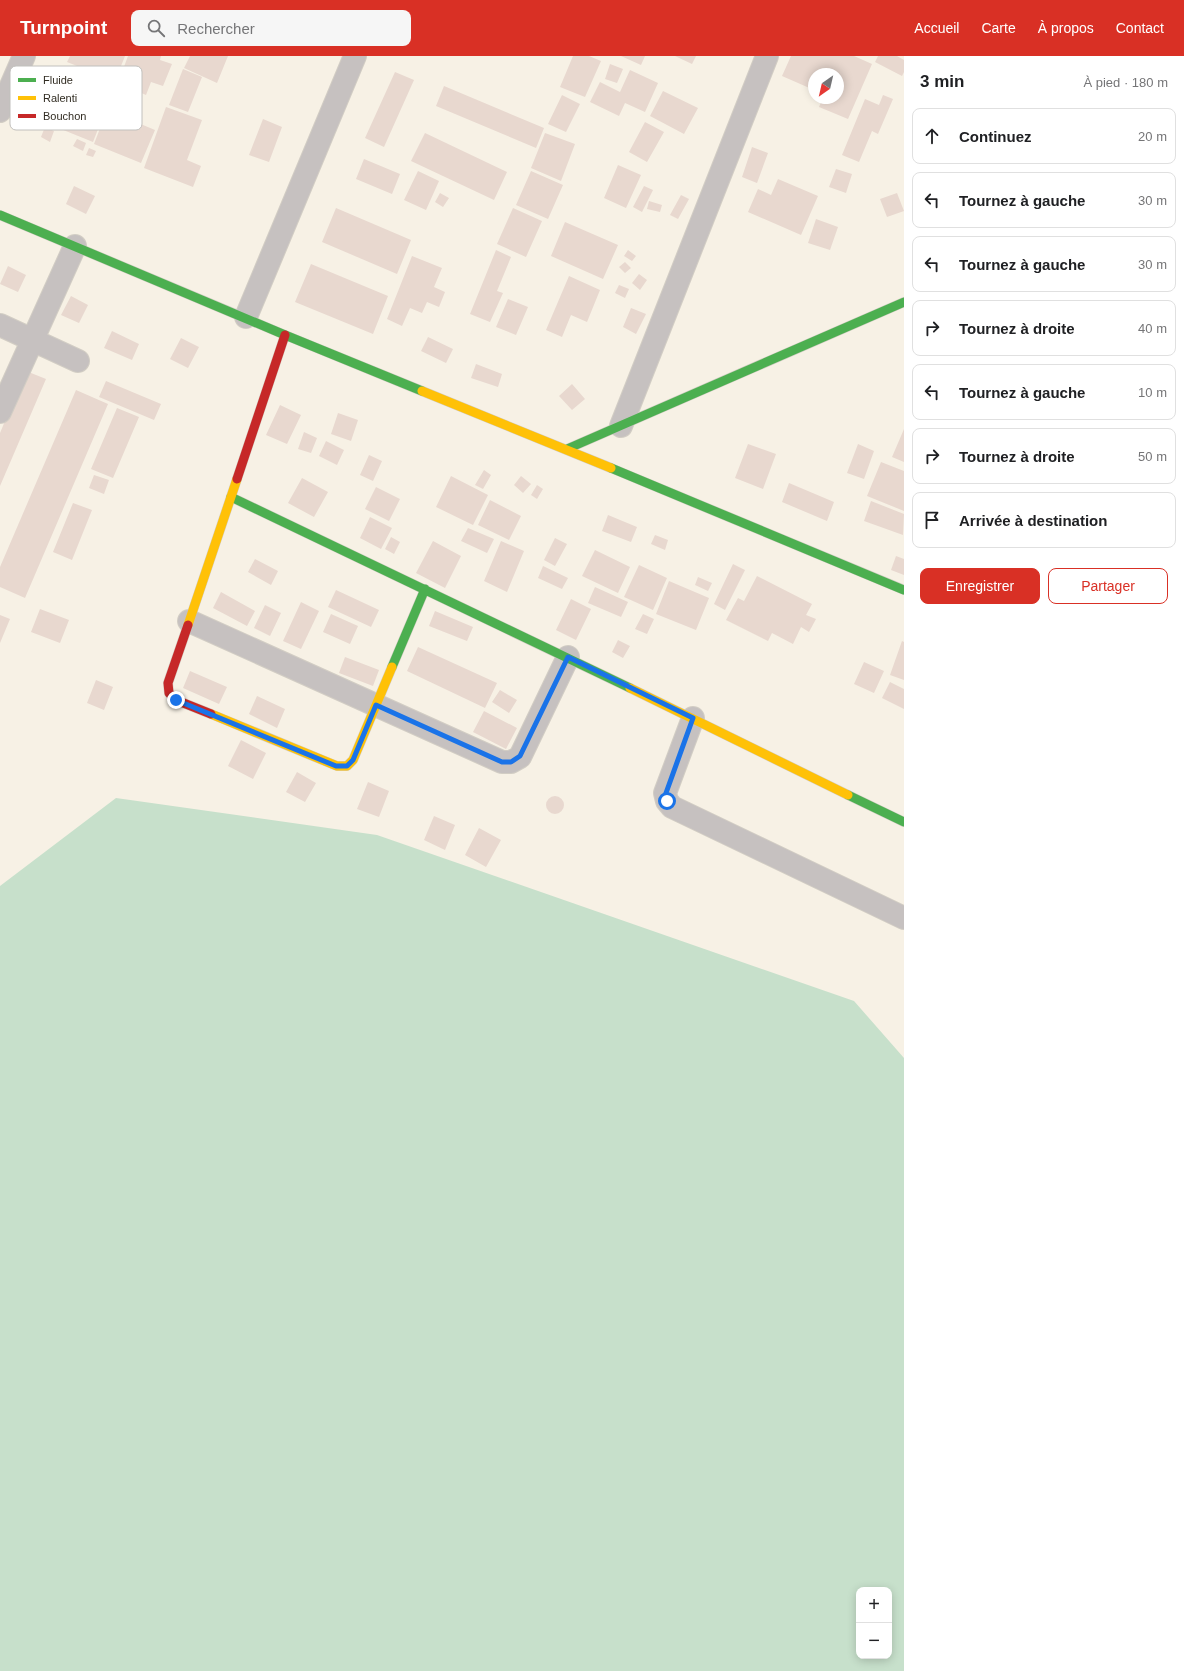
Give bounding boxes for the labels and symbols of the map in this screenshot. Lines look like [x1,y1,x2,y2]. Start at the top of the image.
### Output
legend [10,66,142,130]
north arrow [808,68,844,104]
text: Fluide [43,74,73,86]
text: Ralenti [43,92,77,104]
text: Bouchon [43,110,86,122]
route end [167,691,185,709]
route start [658,792,676,810]

